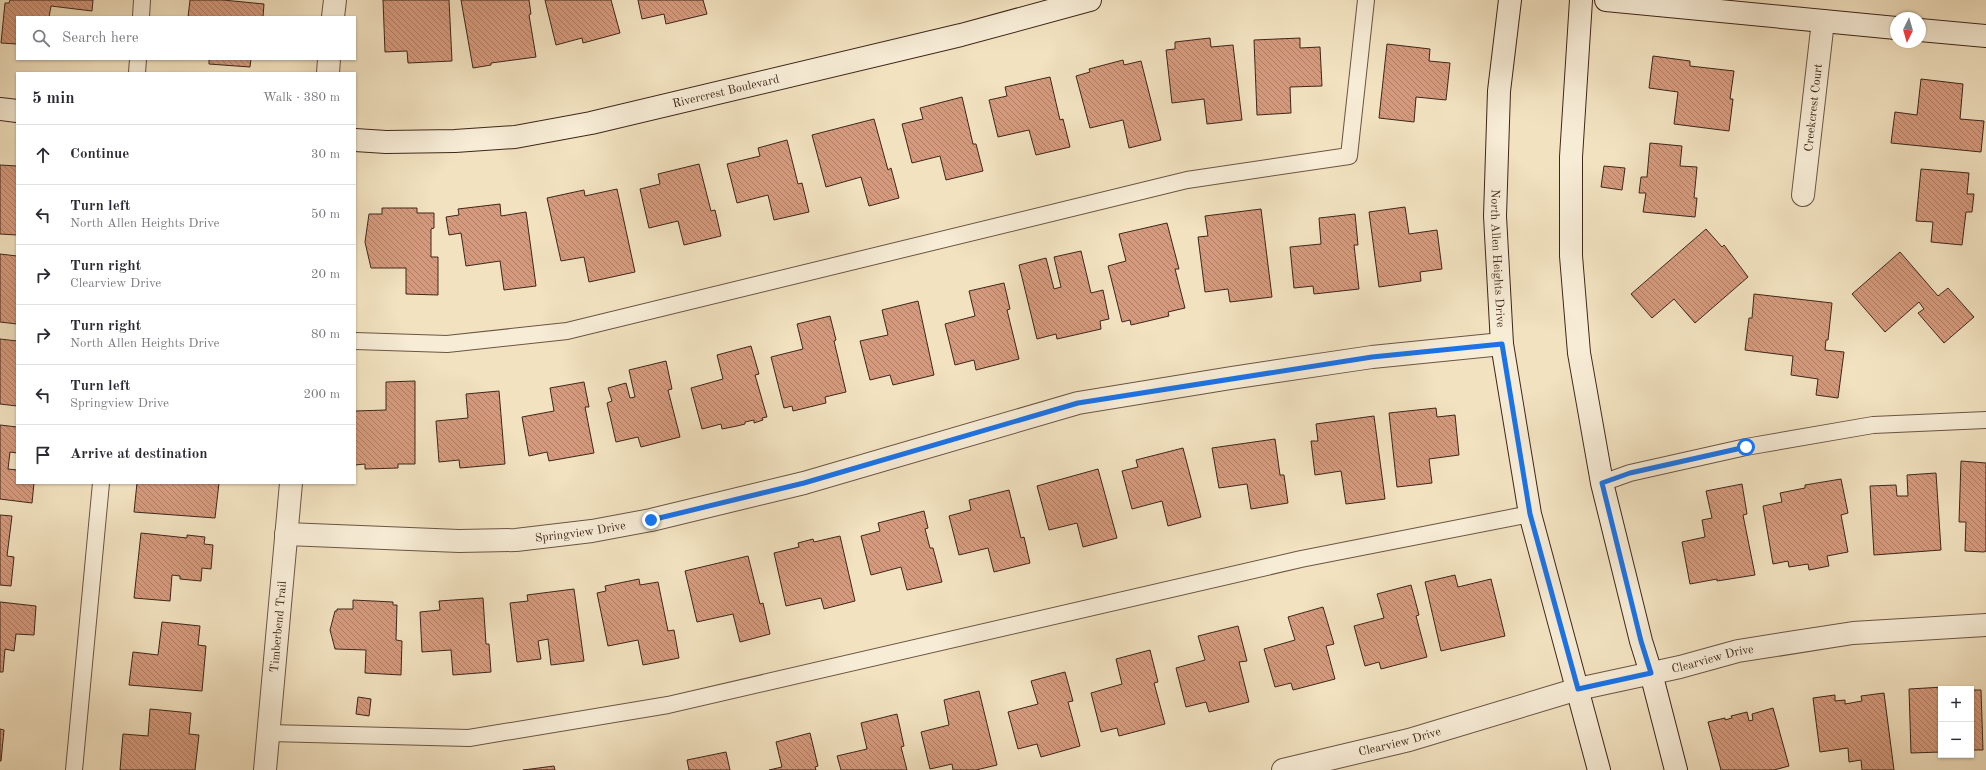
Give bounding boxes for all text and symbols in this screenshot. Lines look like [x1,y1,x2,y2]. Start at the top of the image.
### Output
north arrow [1890,12,1926,48]
search box [16,16,356,60]
icon: search [30,27,52,49]
text: Search here [62,31,139,46]
street label: Creekcrest Court [1803,63,1825,152]
street label: Rivercrest Boulevard [672,73,780,110]
text: 5 min [32,90,75,107]
text: Walk · 380 m [263,91,340,104]
icon: ahead [32,144,54,166]
text: Continue [70,147,129,162]
text: 30 m [311,148,340,161]
street label: North Allen Heights Drive [1488,189,1506,328]
text: Turn left [70,199,130,214]
icon: left [32,204,54,226]
text: 50 m [311,208,340,221]
text: North Allen Heights Drive [70,217,220,230]
text: Turn right [70,259,141,274]
icon: right [32,264,54,286]
text: 20 m [311,268,340,281]
text: Clearview Drive [70,277,161,290]
text: Turn right [70,319,141,334]
icon: right [32,324,54,346]
text: 80 m [311,328,340,341]
text: North Allen Heights Drive [70,337,220,350]
text: Turn left [70,379,130,394]
icon: left [32,384,54,406]
text: 200 m [303,388,340,401]
text: Springview Drive [70,397,169,410]
route start [1737,438,1755,456]
icon: arrive [32,444,54,466]
text: Arrive at destination [70,447,208,462]
route end [642,511,660,529]
street label: Springview Drive [534,520,627,545]
street label: Timberbend Trail [269,580,289,673]
street label: Clearview Drive [1671,644,1755,676]
map controls [1938,686,1974,758]
button: + [1938,686,1974,722]
button: − [1938,722,1974,758]
street label: Clearview Drive [1358,726,1443,759]

